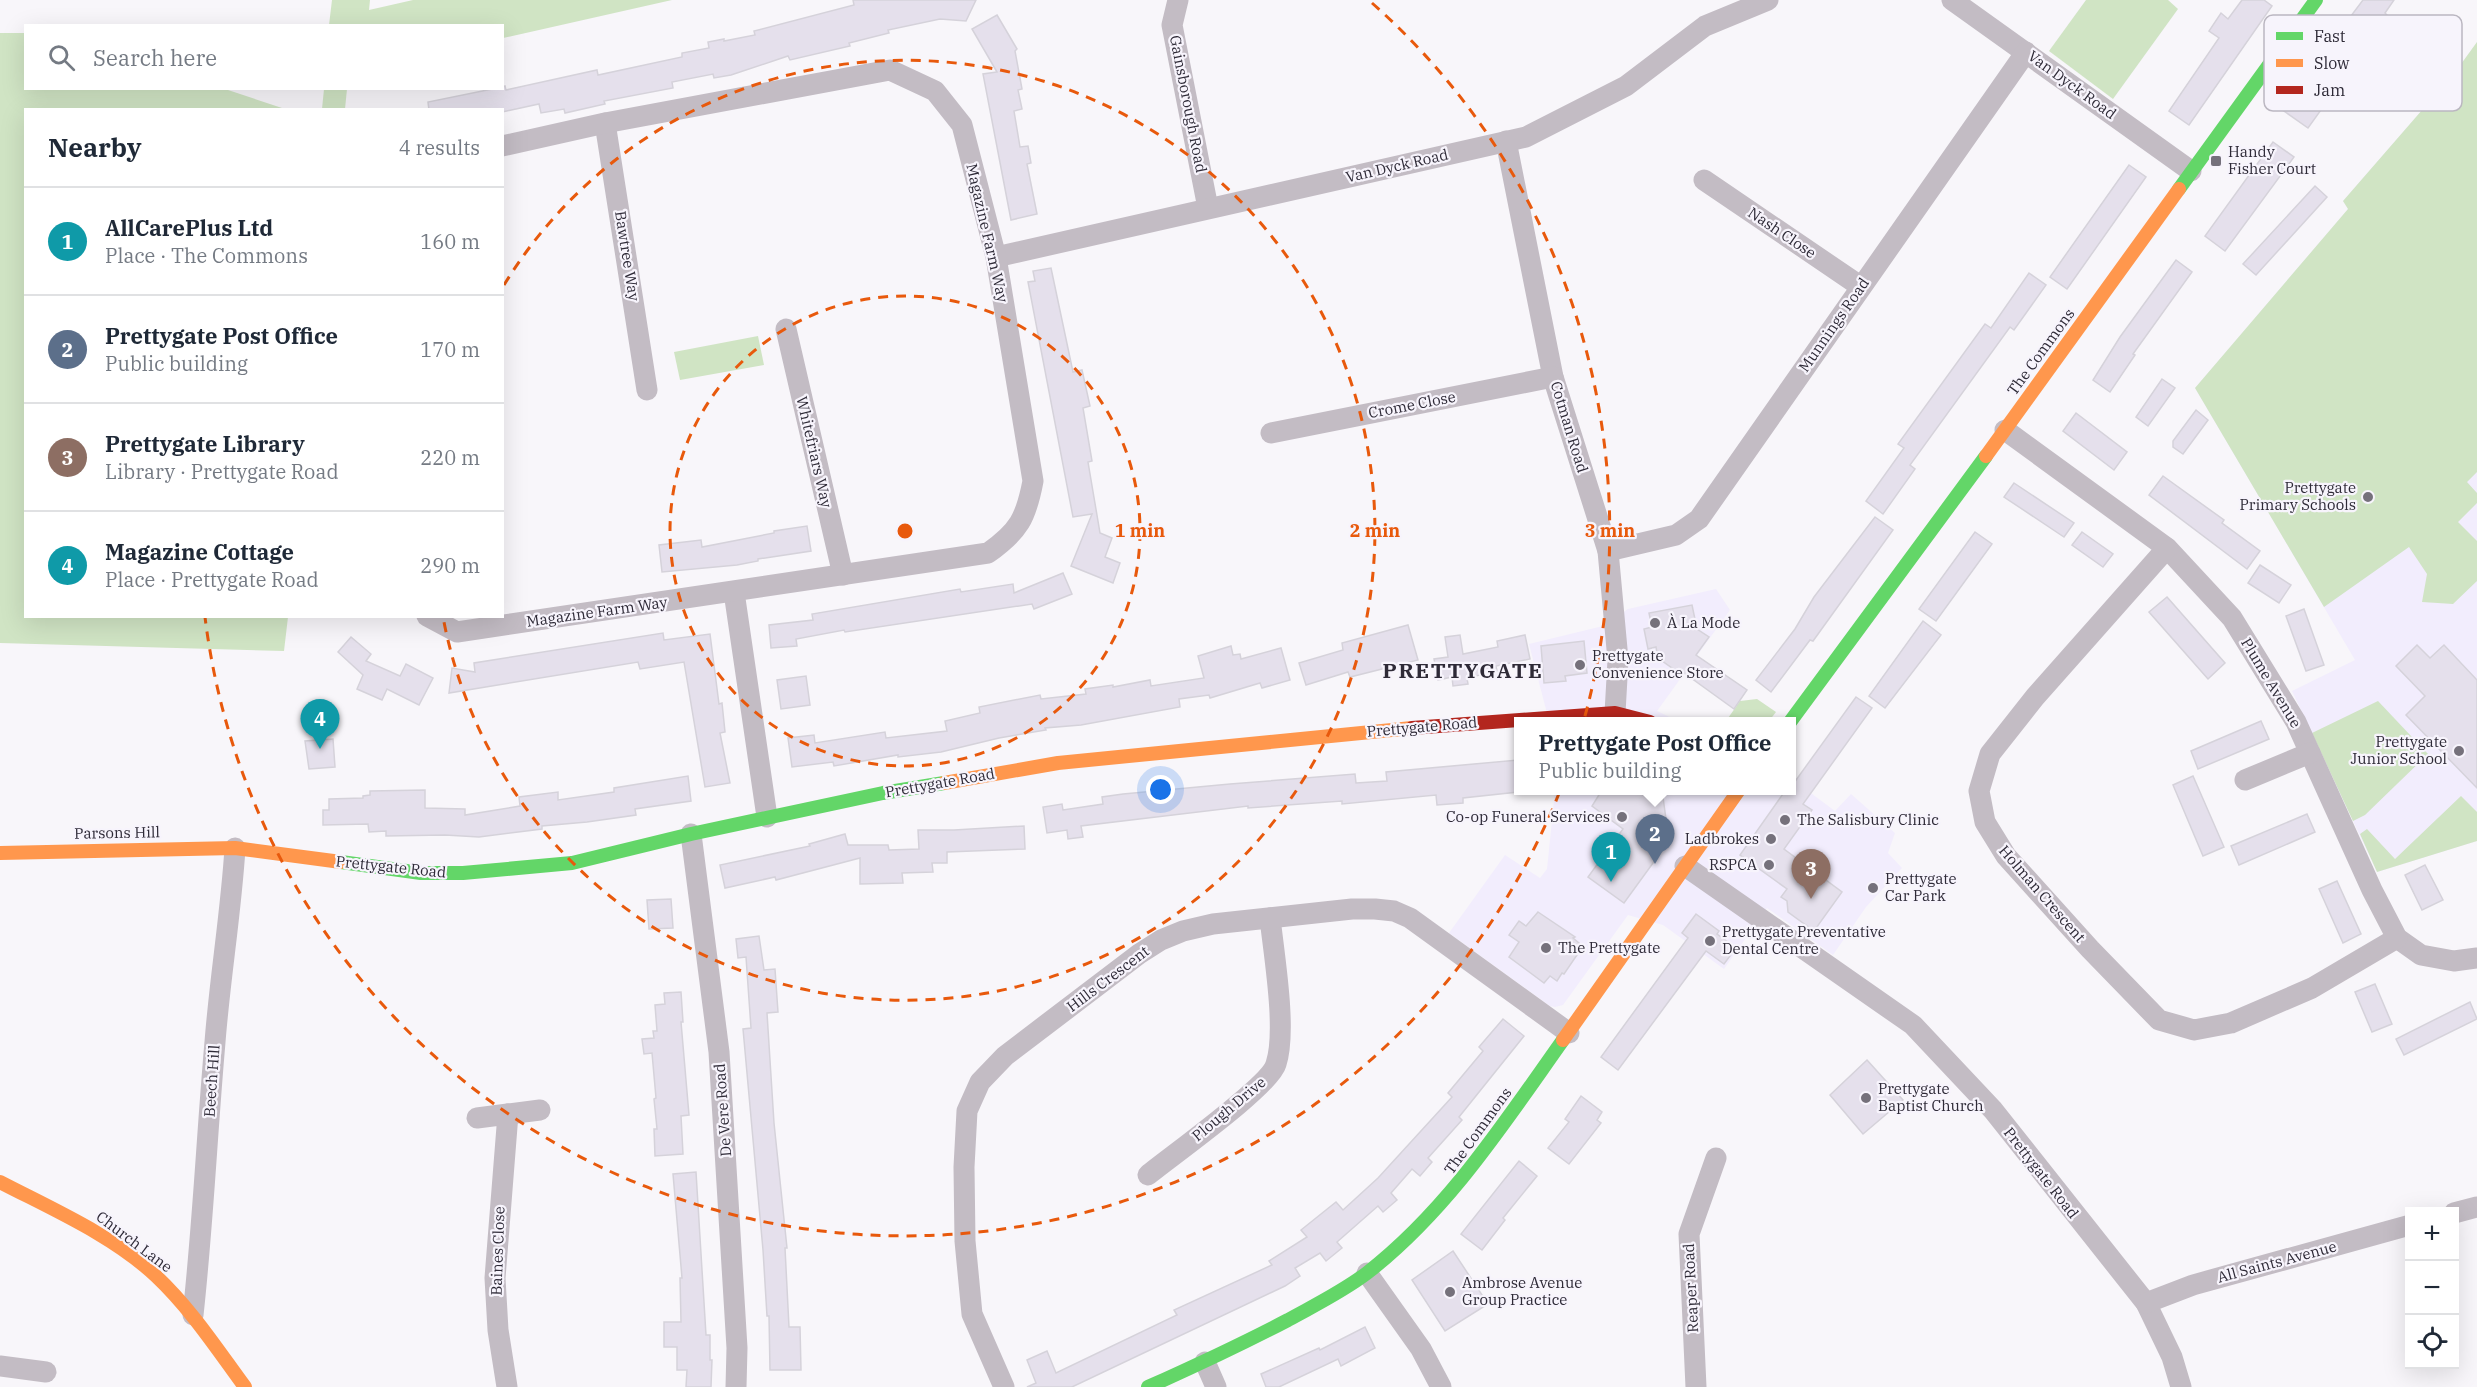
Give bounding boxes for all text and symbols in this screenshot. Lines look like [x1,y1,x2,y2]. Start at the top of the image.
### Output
legend [2264,15,2462,111]
search box [24,24,504,90]
text: Fast [2314,26,2346,46]
street label: Gainsborough Road [1166,34,1211,174]
icon: search [45,41,78,74]
text: Search here [93,43,217,72]
street label: Van Dyck Road [2024,46,2120,123]
text: Slow [2314,53,2350,73]
text: Jam [2314,80,2345,100]
text: Nearby [48,130,142,164]
text: 4 results [399,134,480,161]
place label: Handy Fisher Court [2228,142,2316,178]
street label: Van Dyck Road [1344,145,1450,187]
marker: Handy Fisher Court [2209,154,2223,168]
street label: Magazine Farm Way [962,162,1013,304]
street label: Nash Close [1745,203,1820,262]
street label: Bawtree Way [611,210,644,302]
text: AllCarePlus Ltd [105,213,273,242]
text: 1 [62,228,74,255]
text: 160 m [420,228,480,255]
text: Place · The Commons [105,242,308,269]
street label: Munnings Road [1794,274,1873,375]
street label: The Commons [2003,305,2078,399]
text: Prettygate Post Office [105,321,338,350]
text: 2 [62,336,74,363]
text: 170 m [420,336,480,363]
text: Public building [105,350,248,377]
street label: Cotman Road [1547,379,1592,475]
street label: Crome Close [1367,387,1457,422]
street label: Whitefriars Way [792,394,837,509]
text: Prettygate Library [105,429,305,458]
text: 3 [62,444,74,471]
text: 220 m [420,444,480,471]
text: Library · Prettygate Road [105,458,339,485]
place label: Prettygate Primary Schools [2240,478,2356,514]
marker: Prettygate Primary Schools [2361,490,2375,504]
text: 1 min [1115,519,1165,542]
text: 2 min [1350,519,1400,542]
text: 3 min [1585,519,1635,542]
centre of rings [895,521,915,541]
text: Magazine Cottage [105,537,294,566]
text: 4 [62,552,74,579]
text: 290 m [420,552,480,579]
text: Place · Prettygate Road [105,566,319,593]
street label: Magazine Farm Way [525,592,669,631]
place label: À La Mode [1667,613,1740,632]
marker: À La Mode [1648,616,1662,630]
street label: Plume Avenue [2237,634,2306,731]
place label: Prettygate Convenience Store [1592,646,1724,682]
district label: PRETTYGATE [1383,656,1543,684]
marker: Prettygate Convenience Store [1573,658,1587,672]
pin: 4 [300,700,340,749]
street label: Prettygate Road [1366,712,1478,741]
popup [1514,717,1796,795]
text: Prettygate Post Office [1538,728,1772,757]
place label: Prettygate Junior School [2351,732,2447,768]
marker: Prettygate Junior School [2452,744,2466,758]
text: Public building [1538,757,1681,784]
street label: Prettygate Road [884,764,996,801]
your location [1146,775,1175,804]
place label: Co-op Funeral Services [1446,807,1610,826]
marker: Co-op Funeral Services [1615,810,1629,824]
place label: The Salisbury Clinic [1797,810,1939,829]
marker: The Salisbury Clinic [1778,813,1792,827]
pin: 2 [1636,814,1674,864]
street label: Parsons Hill [74,822,160,843]
place label: Ladbrokes [1685,829,1759,848]
pin: 1 [1592,832,1630,882]
marker: Ladbrokes [1764,832,1778,846]
street label: Holman Crescent [1995,841,2090,946]
pin: 3 [1792,850,1830,899]
street label: Prettygate Road [335,851,447,882]
place label: RSPCA [1709,855,1758,874]
marker: RSPCA [1762,858,1776,872]
place label: Prettygate Car Park [1885,869,1957,905]
marker: Prettygate Car Park [1866,881,1880,895]
place label: Prettygate Preventative Dental Centre [1722,922,1886,958]
marker: Prettygate Preventative Dental Centre [1703,934,1717,948]
place label: The Prettygate [1558,938,1660,957]
street label: Hills Crescent [1063,941,1153,1016]
marker: The Prettygate [1539,941,1553,955]
street label: Beech Hill [200,1044,223,1118]
street label: De Vere Road [710,1063,735,1157]
street label: Plough Drive [1188,1072,1269,1145]
place label: Prettygate Baptist Church [1878,1079,1984,1115]
street label: The Commons [1440,1084,1515,1178]
marker: Prettygate Baptist Church [1859,1091,1873,1105]
street label: Prettygate Road [2000,1123,2083,1222]
street label: Baines Close [486,1206,509,1296]
street label: Church Lane [93,1207,176,1276]
map controls [2405,1207,2459,1369]
button: + [2405,1207,2459,1261]
street label: All Saints Avenue [2215,1236,2339,1287]
street label: Reaper Road [1679,1243,1702,1333]
button: − [2405,1261,2459,1315]
place label: Ambrose Avenue Group Practice [1462,1273,1582,1309]
marker: Ambrose Avenue Group Practice [1443,1285,1457,1299]
button: locate [2405,1315,2459,1369]

